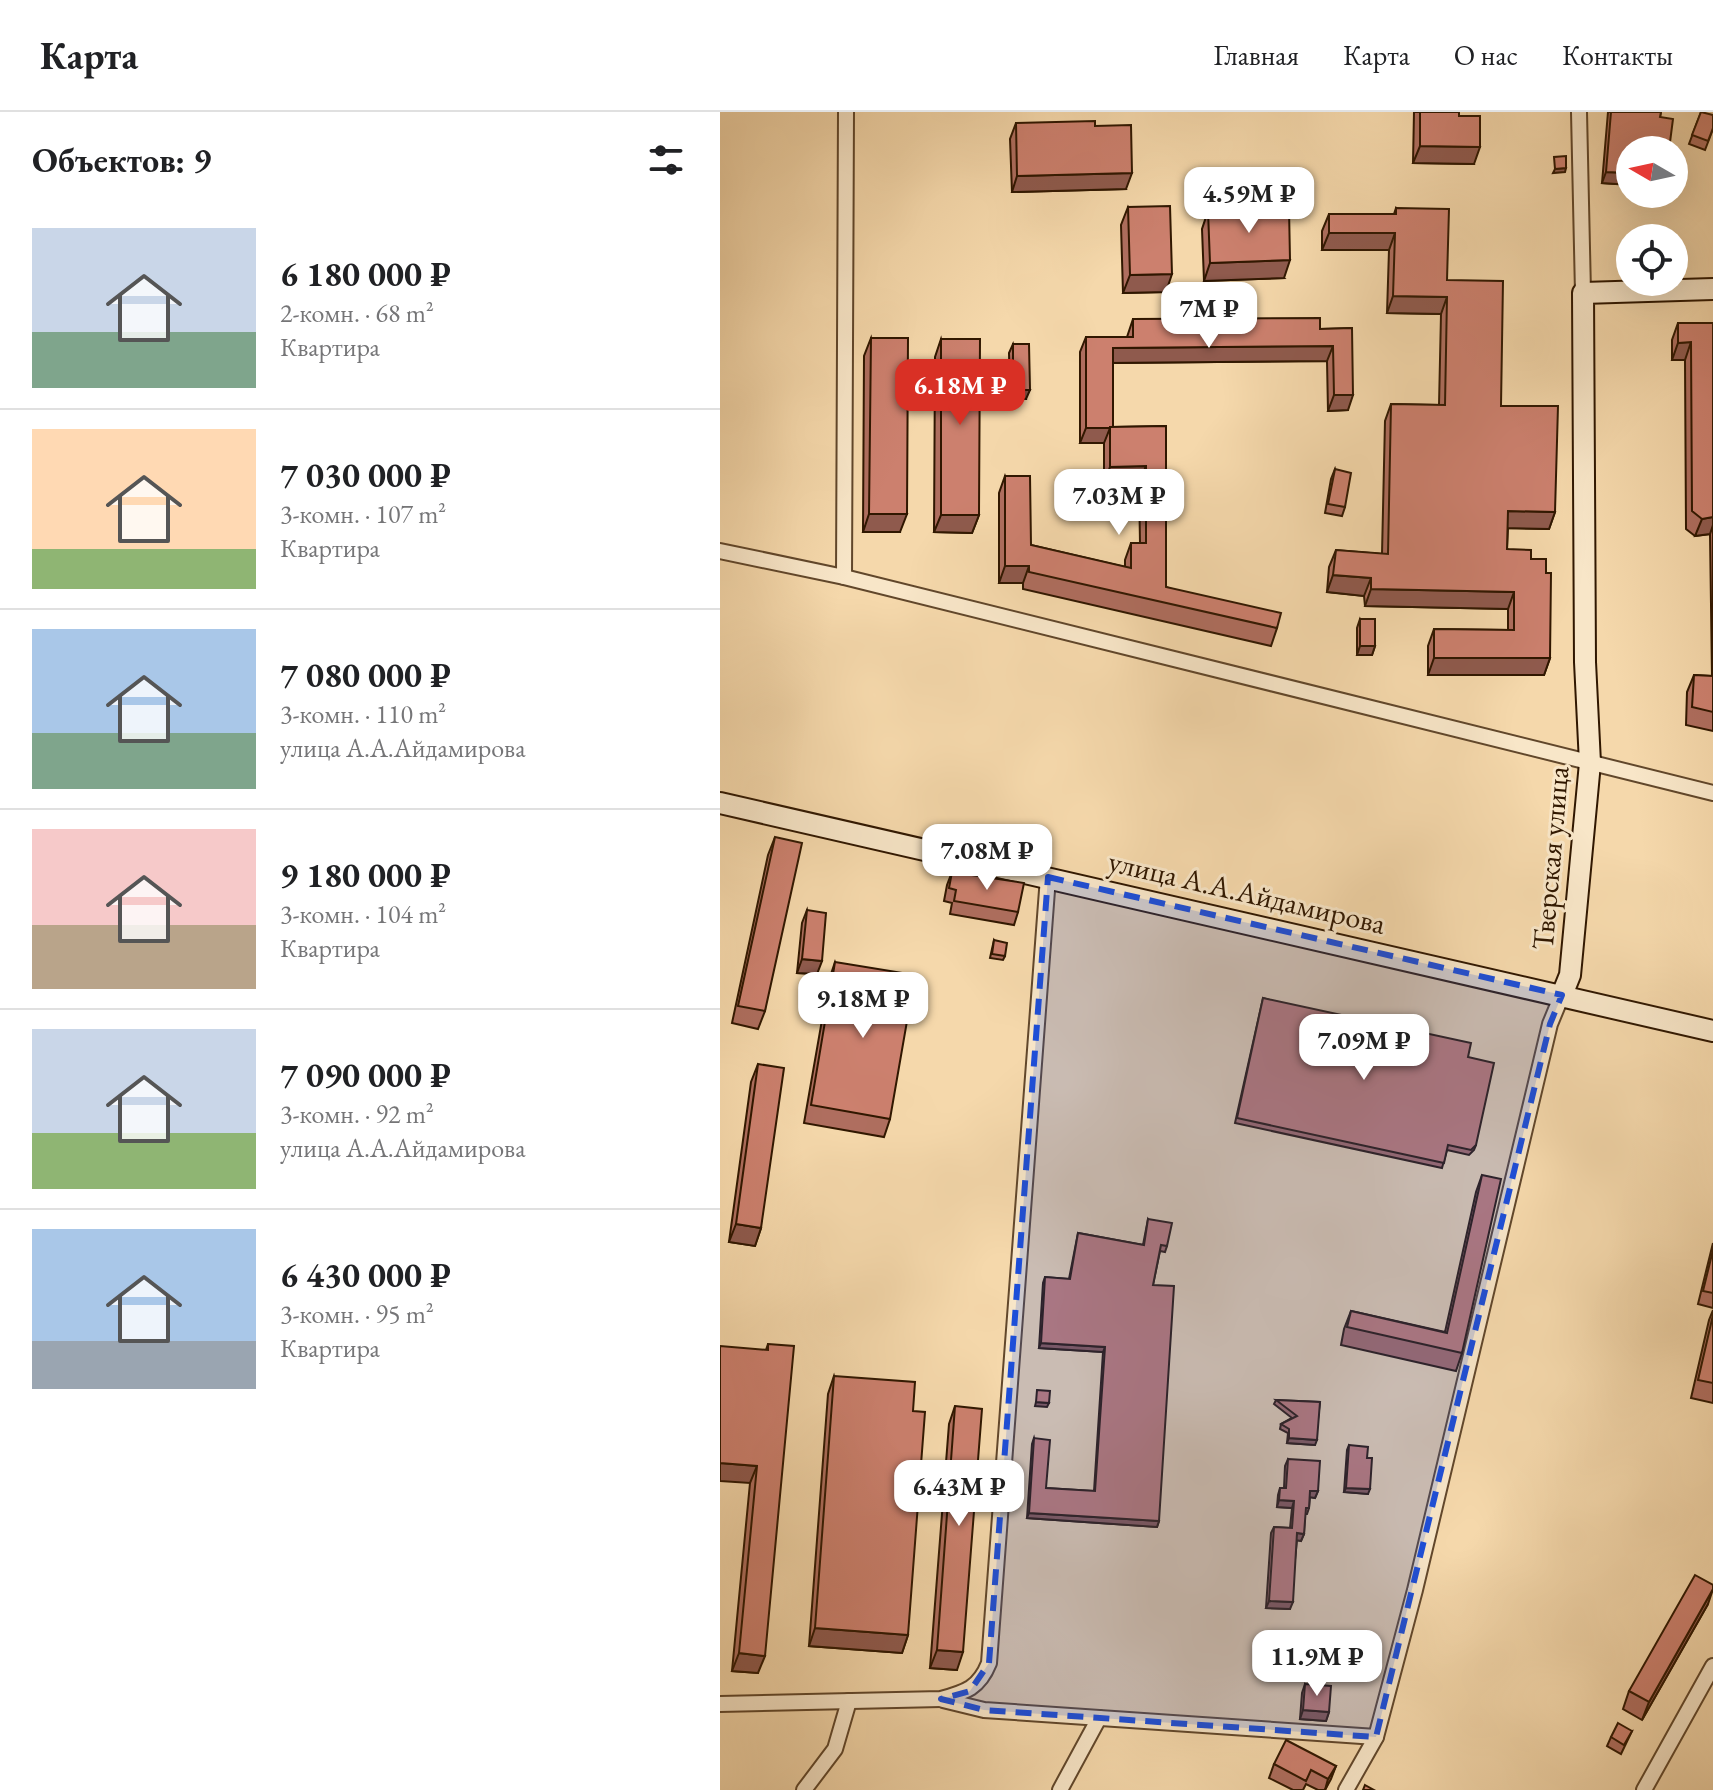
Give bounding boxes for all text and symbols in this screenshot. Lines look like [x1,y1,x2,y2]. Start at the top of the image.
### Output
text: Карта [40,31,138,80]
text: Главная [1214,37,1299,73]
text: Карта [1343,37,1410,73]
text: О нас [1454,37,1518,73]
text: Контакты [1562,37,1673,73]
north arrow [1616,136,1688,208]
map controls [1616,136,1688,296]
text: Объектов: 9 [32,138,211,182]
icon: filters [644,138,688,182]
pin: 4.59M ₽ [1175,167,1323,235]
text: 4.59M ₽ [1202,176,1296,210]
button: locate [1616,224,1688,296]
text: 6 180 000 ₽ [280,252,451,296]
icon: home [96,260,192,356]
pin: 7M ₽ [1162,282,1256,350]
text: 7M ₽ [1179,291,1239,325]
text: 2-комн. · 68 m² [280,296,434,330]
text: Квартира [280,330,380,364]
pin: 6.18M ₽ [886,359,1034,427]
text: 6.18M ₽ [913,368,1007,402]
text: 7 030 000 ₽ [280,453,451,497]
icon: home [96,461,192,557]
pin: 7.03M ₽ [1045,469,1193,537]
text: 7.03M ₽ [1072,478,1166,512]
text: 3-комн. · 107 m² [280,497,446,531]
text: Квартира [280,531,380,565]
text: 7 080 000 ₽ [280,653,451,697]
icon: home [96,661,192,757]
text: 3-комн. · 110 m² [280,697,446,731]
text: улица А.А.Айдамирова [280,731,526,765]
street label: Тверская улица [1523,765,1577,951]
pin: 7.08M ₽ [913,824,1061,892]
text: 7.08M ₽ [940,833,1034,867]
street label: улица А.А.Айдамирова [1105,841,1389,943]
text: 9 180 000 ₽ [280,853,451,897]
icon: home [96,861,192,957]
text: 3-комн. · 104 m² [280,897,446,931]
text: Квартира [280,931,380,965]
pin: 9.18M ₽ [789,972,937,1040]
text: 9.18M ₽ [816,981,910,1015]
pin: 7.09M ₽ [1290,1014,1438,1082]
text: 7.09M ₽ [1317,1023,1411,1057]
text: 7 090 000 ₽ [280,1053,451,1097]
icon: home [96,1061,192,1157]
text: 3-комн. · 92 m² [280,1097,434,1131]
text: улица А.А.Айдамирова [280,1131,526,1165]
text: 6 430 000 ₽ [280,1253,451,1297]
icon: home [96,1261,192,1357]
text: 3-комн. · 95 m² [280,1297,434,1331]
text: Квартира [280,1331,380,1365]
pin: 6.43M ₽ [885,1460,1033,1528]
text: 6.43M ₽ [912,1469,1006,1503]
pin: 11.9M ₽ [1243,1630,1391,1698]
text: 11.9M ₽ [1270,1639,1364,1673]

